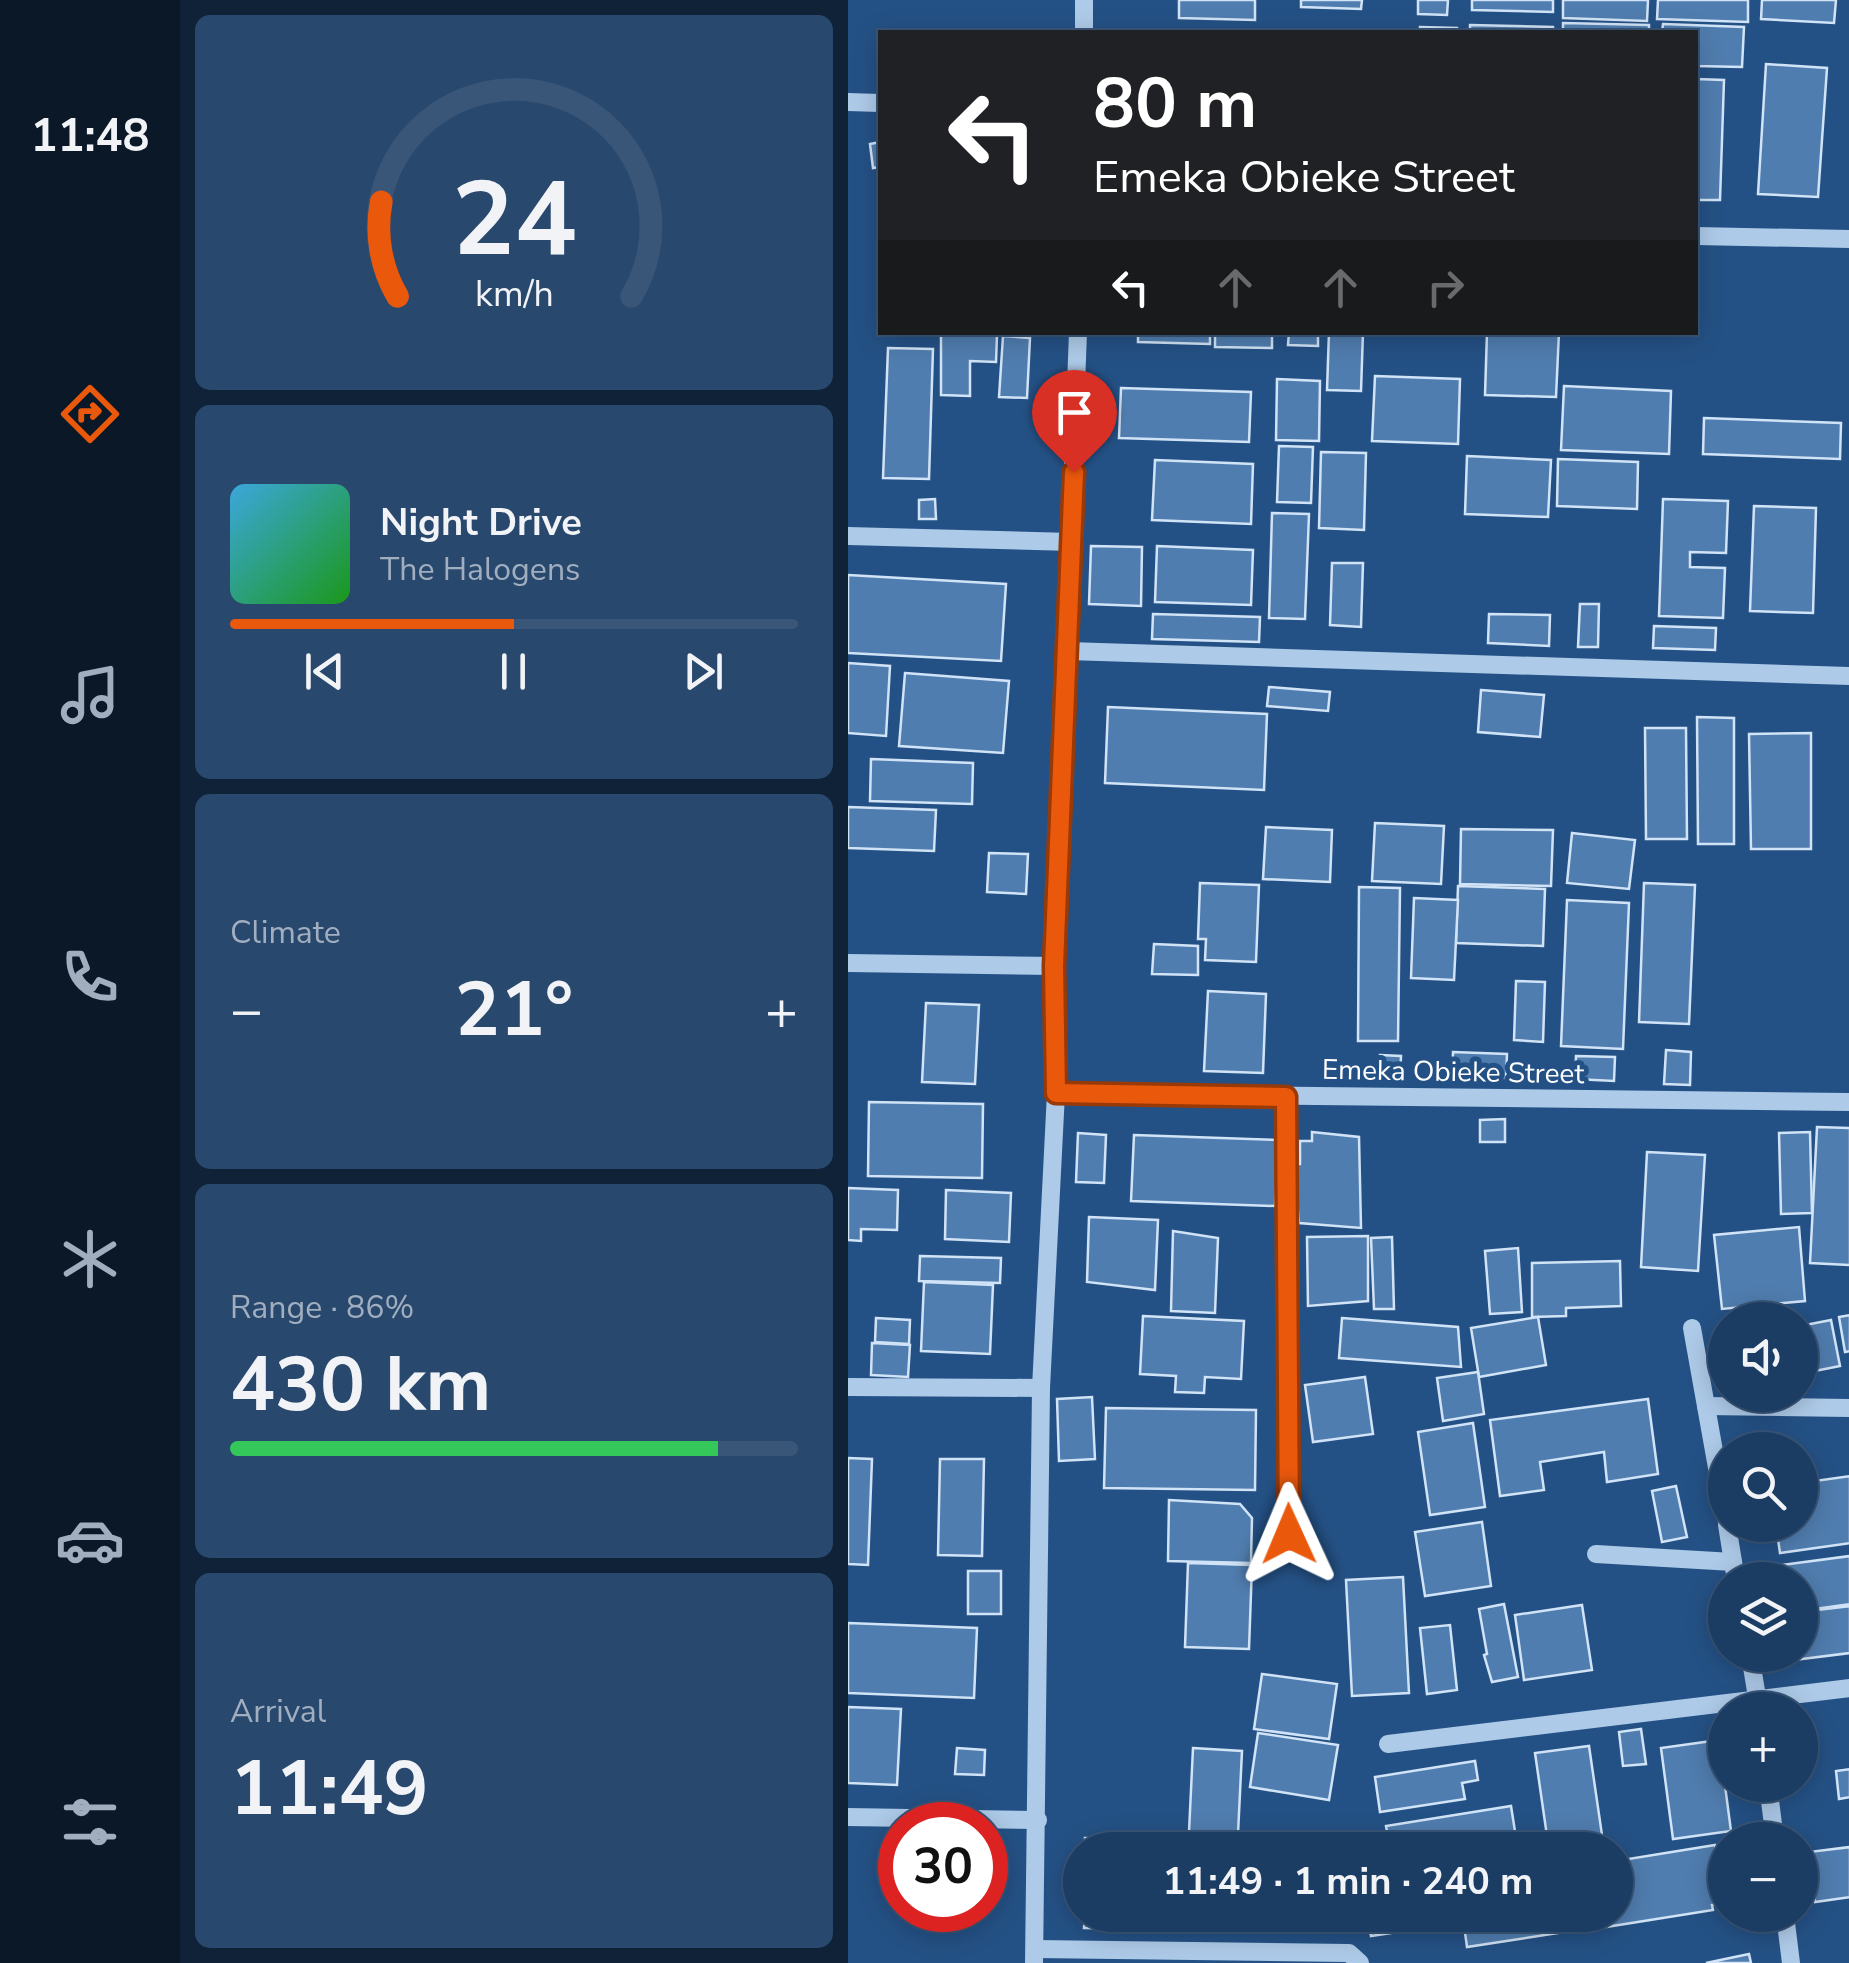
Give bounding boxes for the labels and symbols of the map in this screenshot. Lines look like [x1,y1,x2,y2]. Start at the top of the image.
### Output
pin [1032,370,1117,473]
street label: Emeka Obieke Street [1321,1051,1585,1093]
position arrow [1237,1482,1341,1586]
speed limit sign: 30 [878,1802,1008,1932]

